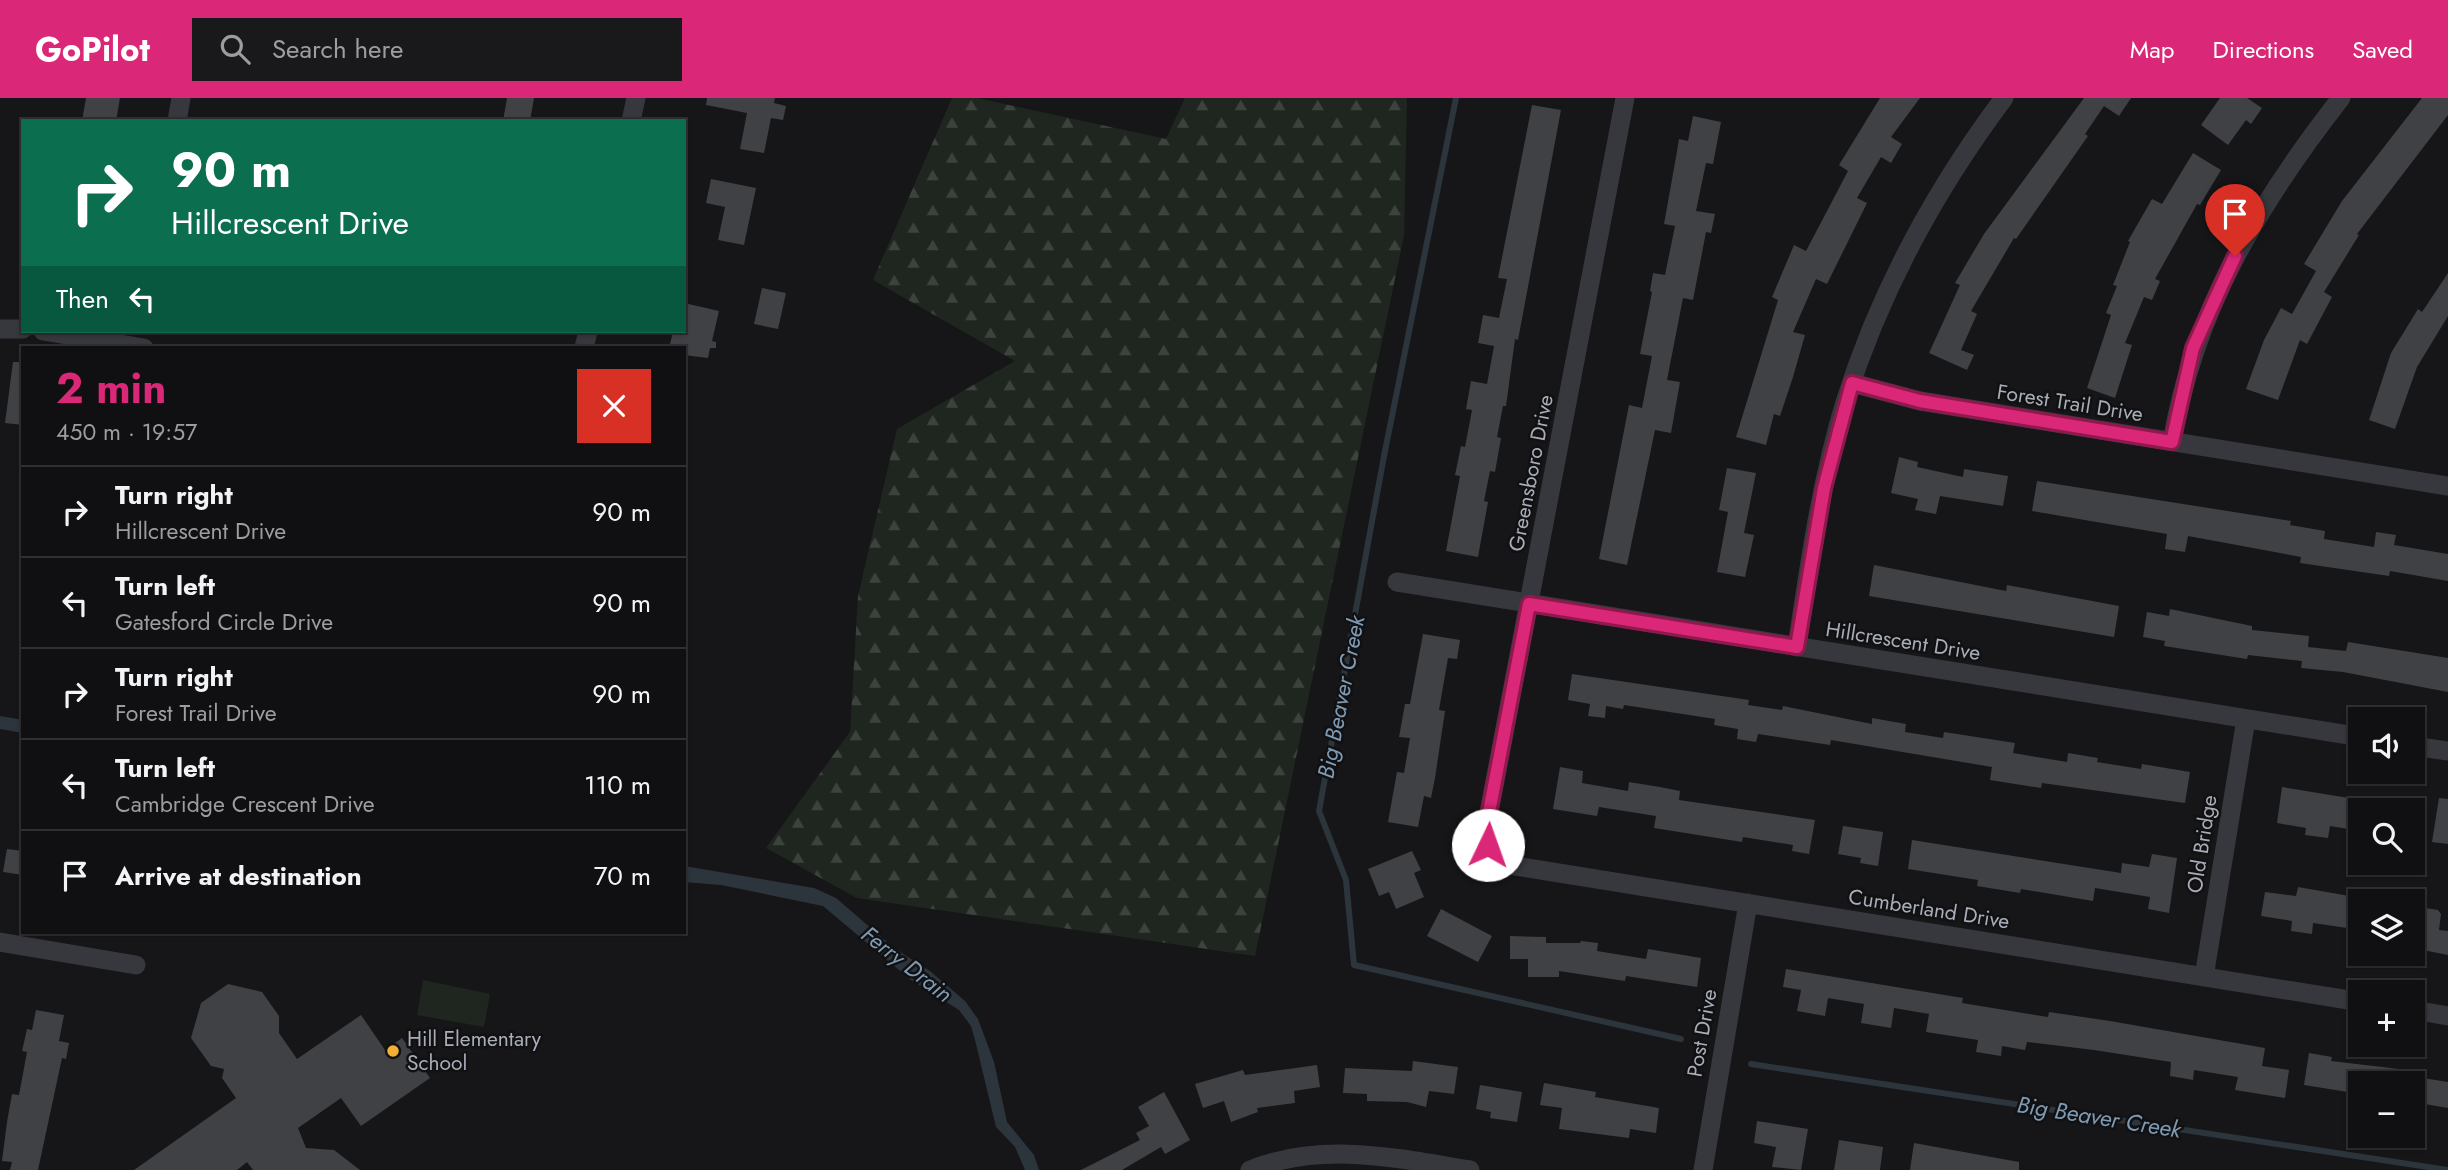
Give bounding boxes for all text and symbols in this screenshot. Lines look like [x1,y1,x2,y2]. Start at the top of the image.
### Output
search box [192,18,682,81]
text: GoPilot [35,26,150,73]
icon: search [216,30,254,68]
text: Search here [272,30,403,68]
text: Map [2130,32,2175,67]
text: Directions [2213,32,2314,67]
text: Saved [2352,32,2413,67]
text: 90 m [171,135,291,205]
icon: right [56,147,147,238]
pin [2205,184,2265,256]
icon: arrive [2216,195,2254,233]
text: Hillcrescent Drive [171,200,409,246]
text: Then [56,280,109,318]
icon: left [123,280,161,318]
text: 2 min [56,358,166,419]
button: close [577,369,651,443]
street label: Forest Trail Drive [1995,377,2145,429]
street label: Greensboro Drive [1501,392,1561,554]
text: 450 m · 19:57 [56,415,197,449]
text: Turn right [115,476,233,514]
icon: right [56,493,94,531]
text: 90 m [592,493,651,531]
text: Hillcrescent Drive [115,514,286,548]
text: Turn left [115,567,215,605]
icon: left [56,584,94,622]
text: 90 m [592,584,651,622]
text: Gatesford Circle Drive [115,605,333,639]
water label: Big Beaver Creek [1309,611,1374,781]
street label: Hillcrescent Drive [1823,614,1983,668]
text: Turn right [115,658,233,696]
icon: right [56,675,94,713]
text: 90 m [592,675,651,713]
text: Forest Trail Drive [115,696,277,730]
map controls [2348,707,2425,1148]
button: sound [2348,707,2425,784]
text: Turn left [115,749,215,787]
icon: left [56,766,94,804]
text: 110 m [584,766,651,804]
text: Cambridge Crescent Drive [115,787,375,821]
street label: Old Bridge [2179,793,2225,895]
button: search [2348,798,2425,875]
position arrow [1451,808,1525,882]
icon: arrive [56,857,94,895]
text: Arrive at destination [115,857,362,895]
text: 70 m [594,857,651,895]
street label: Cumberland Drive [1846,881,2012,937]
button: layers [2348,889,2425,966]
water label: Ferry Drain [854,917,960,1011]
button: + [2348,980,2425,1057]
street label: Post Drive [1680,986,1725,1079]
place label: Hill Elementary School [407,1024,542,1078]
marker: Hill Elementary School [385,1043,401,1059]
button: − [2348,1071,2425,1148]
water label: Big Beaver Creek [2015,1087,2185,1147]

